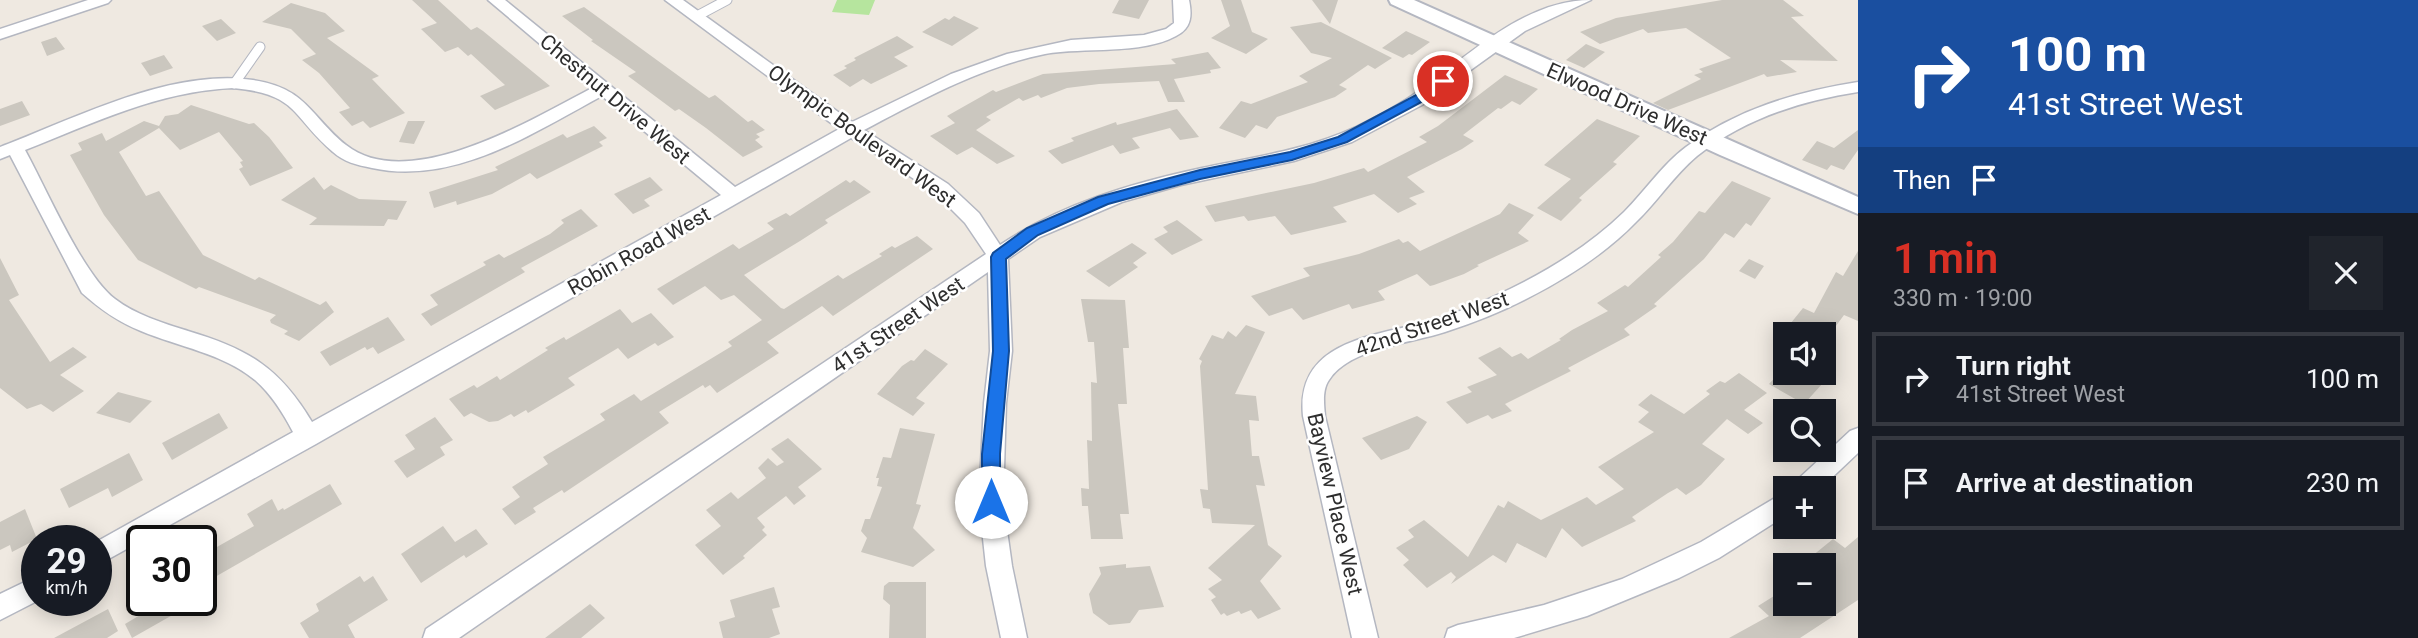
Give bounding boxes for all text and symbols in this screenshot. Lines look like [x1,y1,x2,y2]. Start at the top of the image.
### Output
text: 100 m [2008,26,2147,83]
icon: right [1893,28,1984,119]
street label: Chestnut Drive West [535,29,695,169]
pin [1413,51,1473,111]
street label: Elwood Drive West [1543,58,1711,150]
street label: Olympic Boulevard West [763,60,961,212]
icon: arrive [1424,62,1462,100]
text: 41st Street West [2008,85,2243,123]
icon: arrive [1965,161,2003,199]
text: Then [1893,165,1951,195]
street label: Robin Road West [564,202,715,300]
text: 1 min [1893,234,1998,283]
button: close [2309,236,2383,310]
street label: 41st Street West [827,272,969,378]
text: 330 m · 19:00 [1893,285,2032,312]
street label: 42nd Street West [1352,287,1512,361]
map controls [1773,322,1836,616]
button: sound [1773,322,1836,385]
text: Turn right [1956,351,2071,381]
icon: right [1897,360,1935,398]
text: 100 m [2306,364,2379,394]
text: 41st Street West [1956,381,2125,408]
button: search [1773,399,1836,462]
street label: Bayview Place West [1302,411,1368,597]
icon: arrive [1897,464,1935,502]
position arrow [954,465,1028,539]
text: Arrive at destination [1956,468,2193,498]
text: 230 m [2306,468,2379,498]
button: + [1773,476,1836,539]
speed limit sign: 30 [126,525,217,616]
text: 29 [46,541,87,582]
button: − [1773,553,1836,616]
text: km/h [45,577,88,598]

